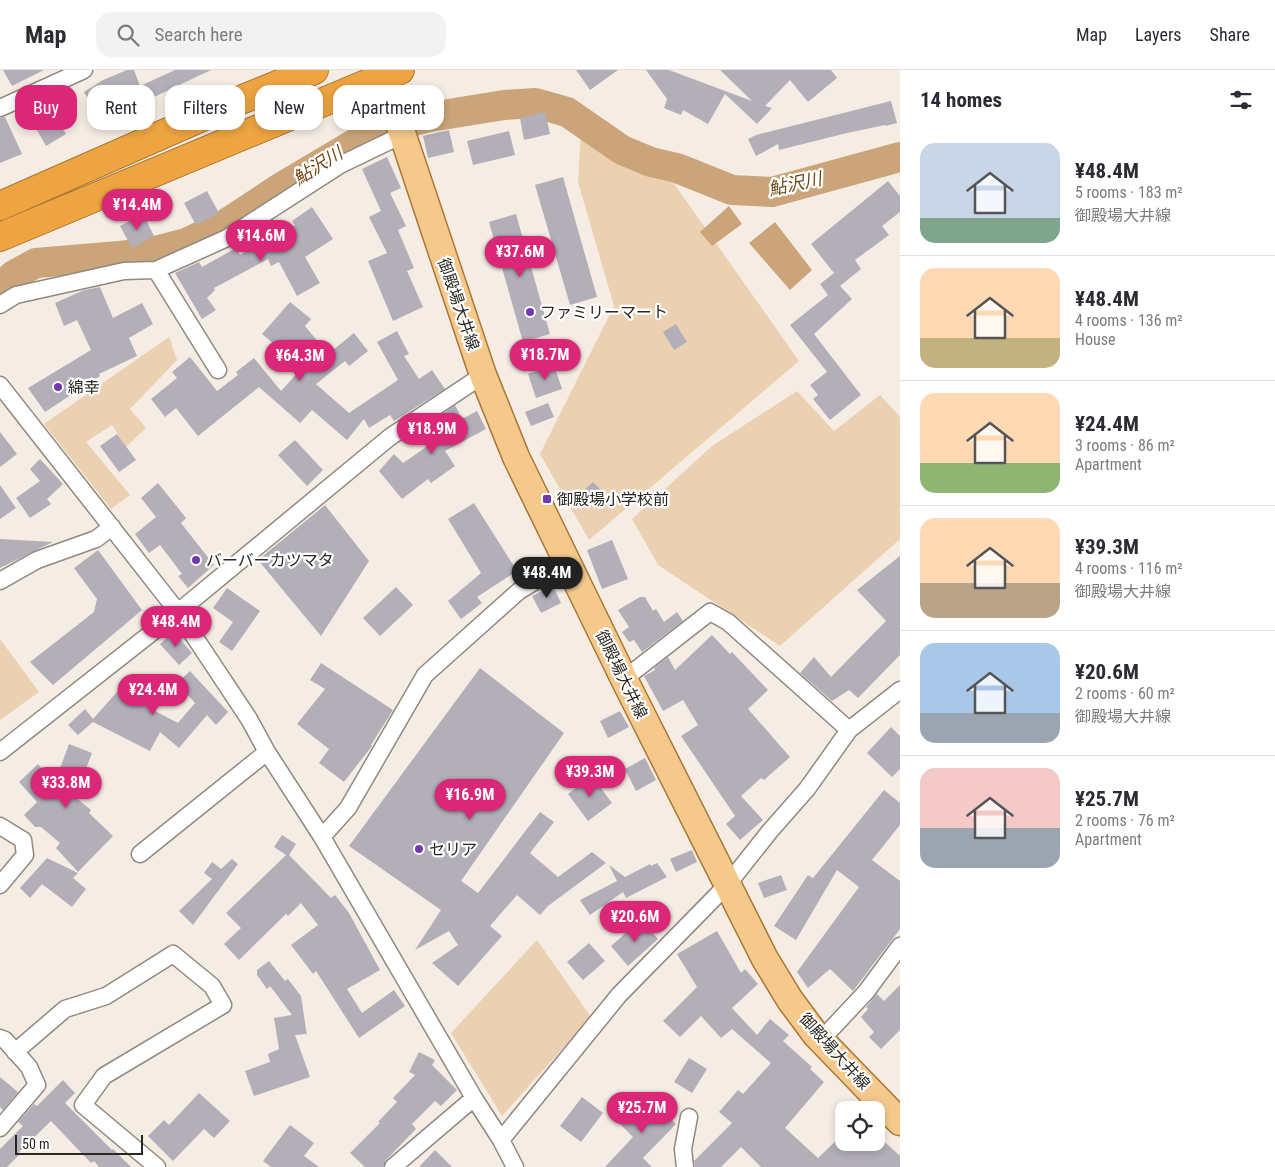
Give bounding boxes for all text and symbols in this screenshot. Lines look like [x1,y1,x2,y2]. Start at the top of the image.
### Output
search box [96,12,446,57]
text: Map [25,21,66,49]
icon: search [114,21,142,49]
text: Search here [154,23,243,46]
text: Map [1076,24,1107,45]
text: Layers [1135,24,1182,45]
text: Share [1210,24,1250,45]
chip: Buy [15,85,77,130]
chip: Rent [87,85,155,130]
chip: Filters [165,85,245,130]
chip: New [255,85,323,130]
chip: Apartment [333,85,444,130]
icon: filters [1227,86,1255,114]
text: 14 homes [920,88,1002,112]
water label: 鮎沢川 [289,141,348,189]
text: ¥48.4M [1075,159,1139,183]
icon: home [960,163,1020,223]
water label: 鮎沢川 [766,167,825,199]
text: 5 rooms · 183 m² [1075,183,1183,202]
pin: ¥14.4M [96,189,178,231]
text: ¥14.4M [113,195,161,214]
text: 御殿場大井線 [1075,206,1171,225]
pin: ¥14.6M [220,220,302,262]
text: ¥14.6M [237,226,285,245]
pin: ¥37.6M [479,236,561,278]
text: ¥37.6M [496,242,544,261]
street label: 御殿場大井線 [434,256,483,353]
text: ¥48.4M [1075,287,1139,311]
icon: home [960,288,1020,348]
place label: ファミリーマート [540,303,668,322]
marker: ファミリーマート [524,306,536,318]
text: 4 rooms · 136 m² [1075,311,1183,330]
text: House [1075,330,1115,349]
pin: ¥18.7M [504,338,586,381]
pin: ¥64.3M [259,340,341,382]
text: ¥18.7M [521,345,569,364]
text: ¥64.3M [276,346,324,365]
place label: 綿幸 [68,378,100,397]
marker: 綿幸 [52,381,64,393]
pin: ¥18.9M [391,412,473,455]
text: ¥24.4M [1075,412,1139,436]
icon: home [960,413,1020,473]
text: ¥18.9M [408,419,456,438]
text: 3 rooms · 86 m² [1075,436,1175,455]
text: Apartment [1075,455,1142,474]
place label: 御殿場小学校前 [557,490,669,509]
marker: 御殿場小学校前 [541,493,553,505]
text: ¥39.3M [1075,535,1139,559]
icon: home [960,538,1020,598]
place label: バーバーカツマタ [206,551,334,570]
marker: バーバーカツマタ [190,554,202,566]
pin: ¥48.4M [506,556,588,599]
text: 4 rooms · 116 m² [1075,559,1183,578]
text: ¥48.4M [523,563,571,582]
text: 御殿場大井線 [1075,582,1171,601]
pin: ¥48.4M [135,606,217,648]
text: ¥48.4M [152,612,200,631]
street label: 御殿場大井線 [592,627,651,722]
text: ¥20.6M [1075,660,1139,684]
icon: home [960,663,1020,723]
pin: ¥24.4M [112,674,194,716]
text: ¥24.4M [129,680,177,699]
text: 2 rooms · 60 m² [1075,684,1175,703]
text: 御殿場大井線 [1075,707,1171,726]
pin: ¥39.3M [549,756,631,798]
text: ¥39.3M [566,762,614,781]
pin: ¥33.8M [25,766,107,809]
text: ¥33.8M [42,773,90,792]
pin: ¥16.9M [429,778,511,821]
text: ¥16.9M [446,785,494,804]
text: ¥25.7M [1075,787,1139,811]
icon: home [960,788,1020,848]
text: 2 rooms · 76 m² [1075,811,1175,830]
text: Apartment [1075,830,1142,849]
place label: セリア [429,840,477,859]
marker: セリア [413,843,425,855]
pin: ¥20.6M [594,900,676,943]
text: ¥20.6M [611,907,659,926]
street label: 御殿場大井線 [795,1009,874,1093]
pin: ¥25.7M [601,1092,683,1134]
text: ¥25.7M [618,1098,666,1117]
map controls [835,1101,885,1151]
button: locate [835,1101,885,1151]
scale bar [15,1132,142,1155]
text: 50 m [22,1136,50,1152]

